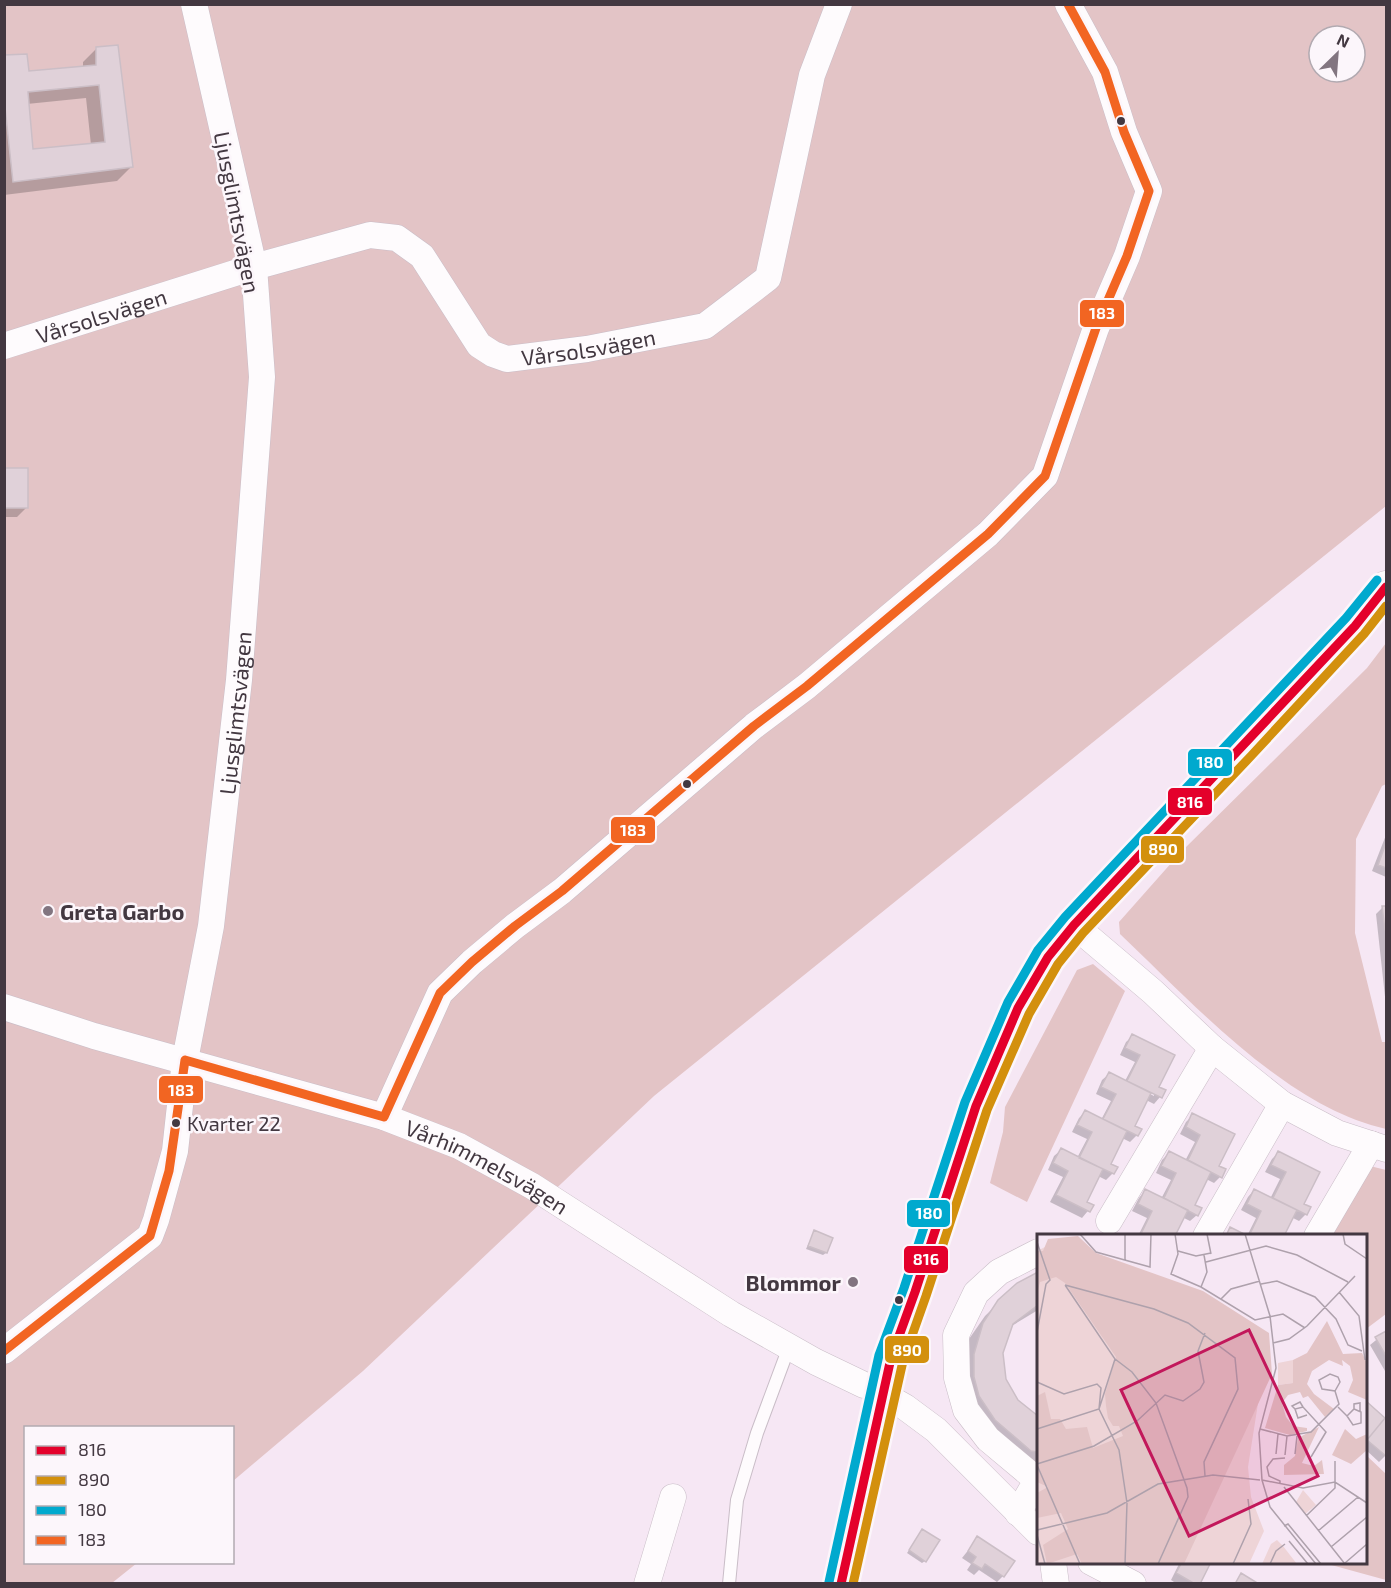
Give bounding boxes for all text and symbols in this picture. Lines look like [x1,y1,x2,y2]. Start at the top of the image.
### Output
north arrow [1307,24,1367,84]
text: N [1334,29,1353,51]
unlabelled marker [1115,115,1127,127]
street label: Ljusglimtsvägen [209,129,266,295]
street label: Vårsolsvägen [33,282,170,348]
line badge: 183 [1079,299,1125,328]
text: 183 [1089,303,1115,322]
street label: Vårsolsvägen [520,323,658,370]
street label: Ljusglimtsvägen [213,630,256,796]
line badge: 180 [1187,748,1233,777]
text: 180 [1197,752,1223,771]
unlabelled marker [681,778,693,790]
line badge: 816 [1167,787,1213,816]
text: 816 [1177,792,1203,811]
line badge: 183 [610,816,656,844]
text: 183 [620,820,646,839]
line badge: 890 [1140,835,1185,864]
text: 890 [1148,839,1178,858]
place label: Greta Garbo [60,898,184,924]
marker: Greta Garbo [41,904,55,918]
line badge: 183 [158,1075,204,1104]
text: 183 [168,1080,194,1099]
place label: Kvarter 22 [187,1111,281,1135]
street label: Vårhimmelsvägen [402,1114,573,1219]
marker: Kvarter 22 [170,1117,182,1129]
line badge: 180 [906,1199,951,1228]
text: 180 [916,1203,942,1222]
inset map [1037,1234,1367,1564]
line badge: 816 [903,1245,949,1274]
text: 816 [913,1249,939,1268]
place label: Blommor [746,1269,842,1295]
marker: Blommor [846,1275,860,1289]
unlabelled marker [893,1294,905,1306]
line badge: 890 [884,1335,930,1364]
text: 890 [892,1340,922,1359]
legend [24,1426,234,1564]
text: 816 [78,1438,106,1460]
text: 890 [78,1468,110,1490]
text: 180 [78,1498,107,1520]
text: 183 [78,1528,106,1550]

